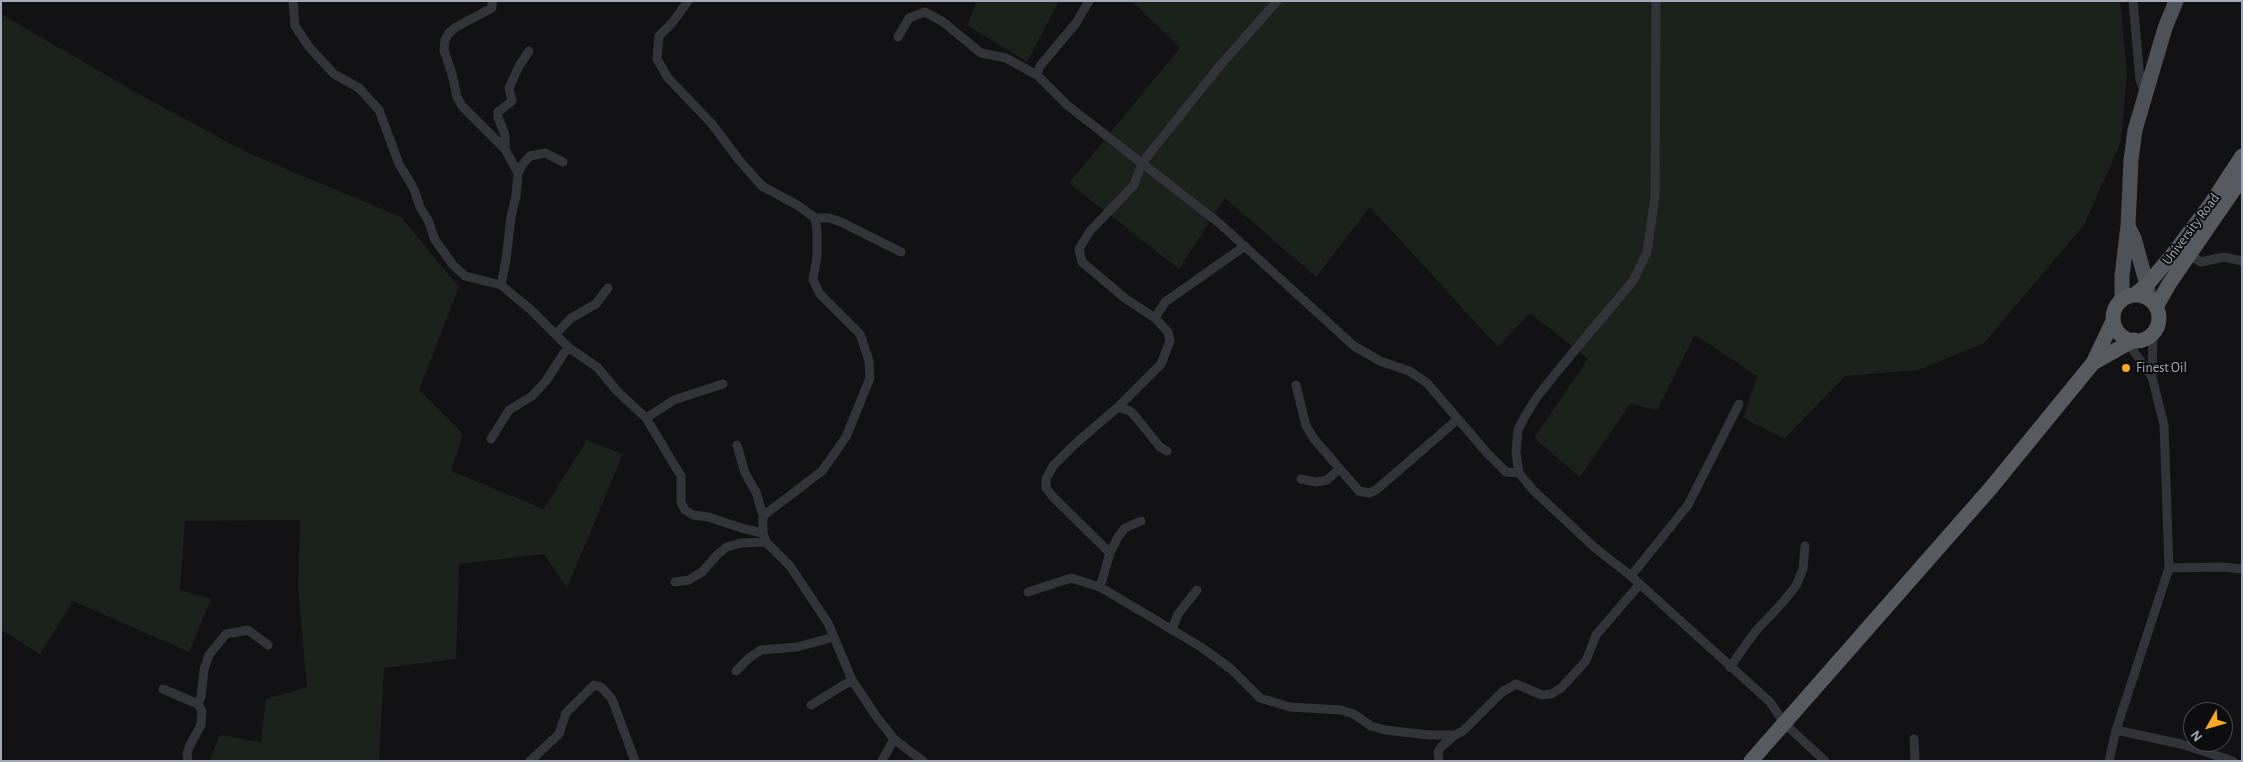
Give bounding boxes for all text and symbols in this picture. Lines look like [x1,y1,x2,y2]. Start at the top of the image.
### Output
street label: University Road [2159,190,2223,268]
place label: Finest Oil [2136,360,2187,376]
marker: Finest Oil [2120,362,2132,374]
north arrow [2183,702,2233,752]
text: N [2188,727,2205,744]

